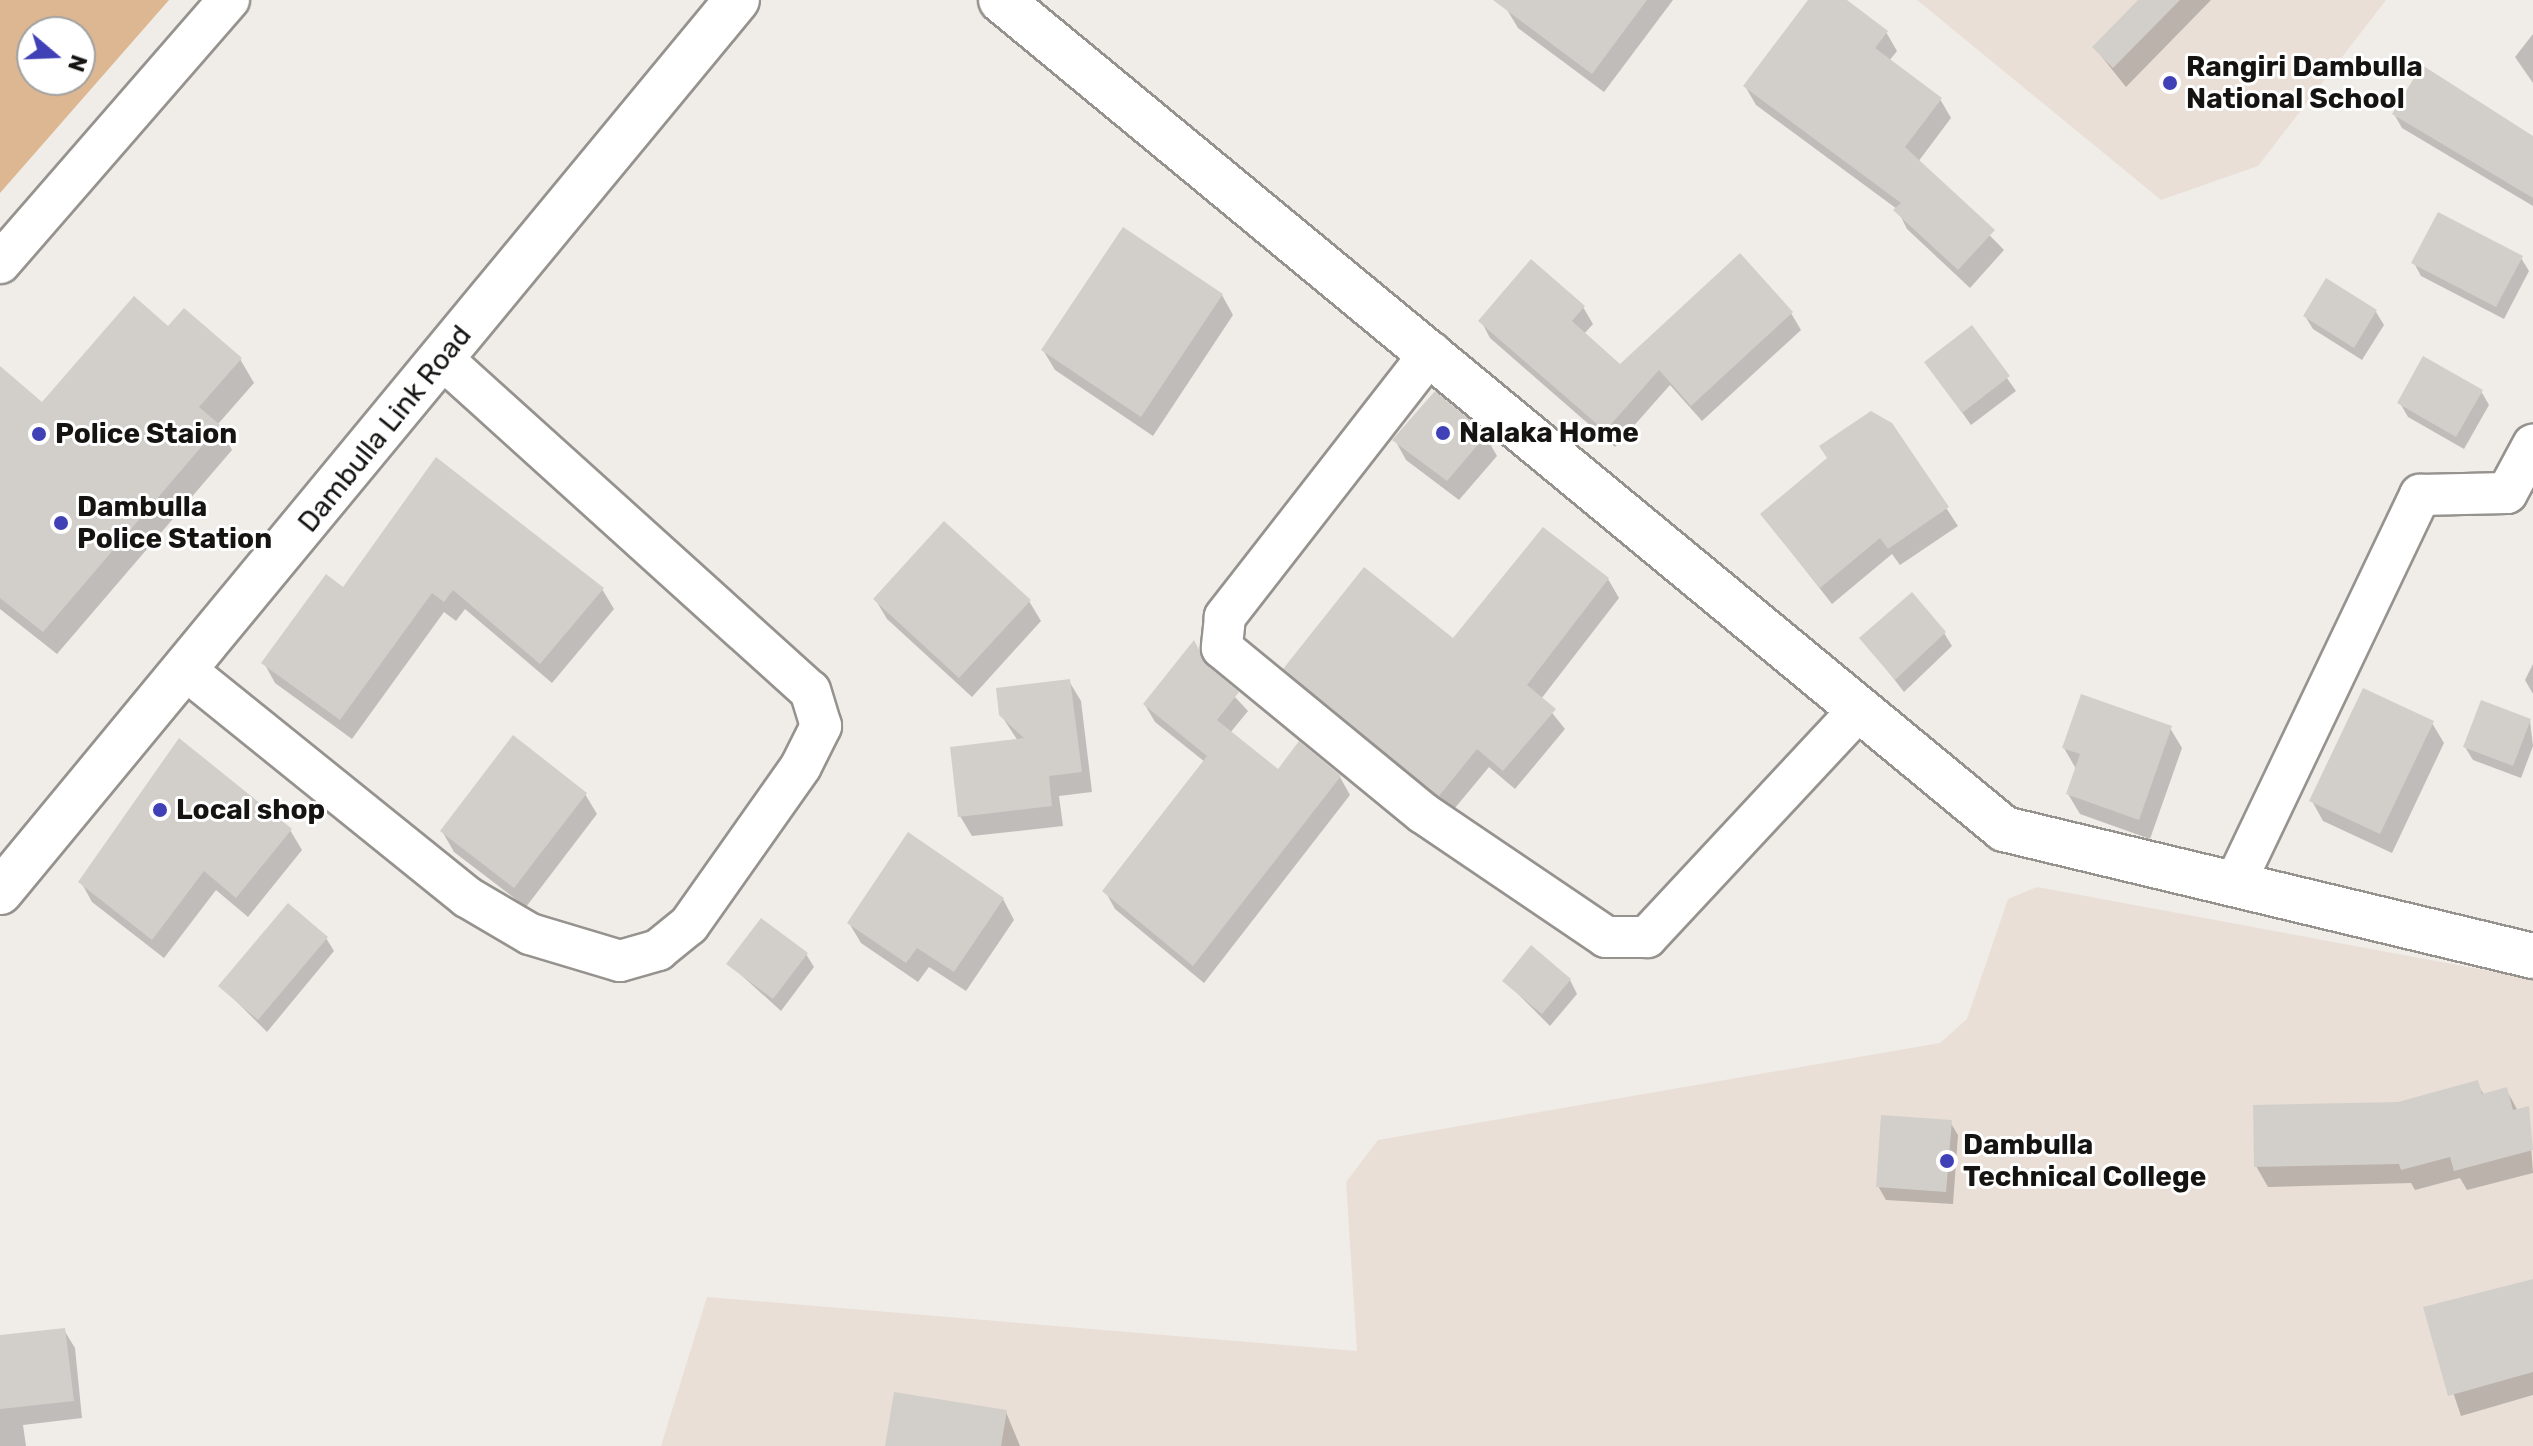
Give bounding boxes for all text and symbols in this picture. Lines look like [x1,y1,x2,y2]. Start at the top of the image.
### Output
north arrow [16,16,96,96]
place label: Rangiri Dambulla National School [2186,50,2423,116]
text: N [62,51,93,75]
marker: Rangiri Dambulla National School [2161,74,2179,92]
street label: Dambulla Link Road [291,319,479,539]
place label: Nalaka Home [1459,416,1639,450]
place label: Police Staion [55,417,237,451]
marker: Nalaka Home [1434,424,1452,442]
marker: Police Staion [30,425,48,443]
place label: Dambulla Police Station [77,490,272,556]
marker: Dambulla Police Station [52,514,70,532]
place label: Local shop [176,793,325,827]
marker: Local shop [151,801,169,819]
place label: Dambulla Technical College [1963,1128,2206,1194]
marker: Dambulla Technical College [1938,1152,1956,1170]

